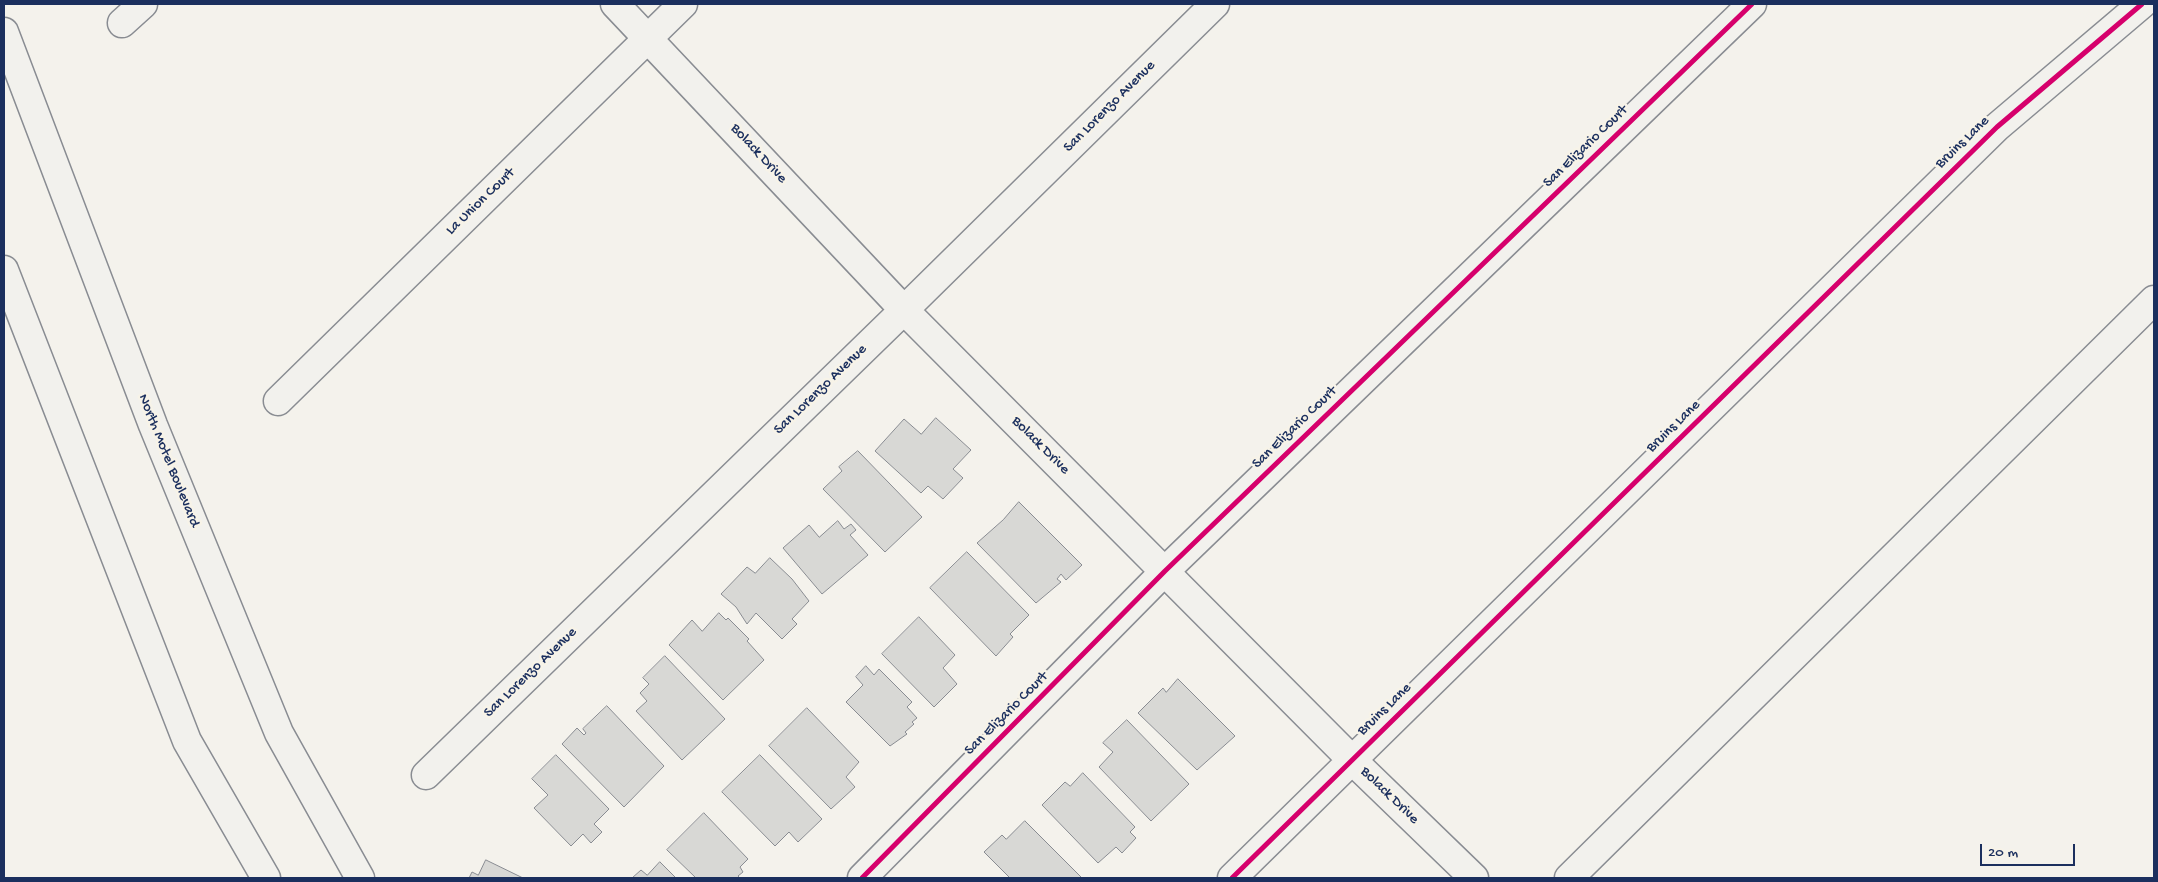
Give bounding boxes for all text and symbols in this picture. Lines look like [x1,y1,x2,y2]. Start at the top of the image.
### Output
street label: San Lorenzo Avenue [1060,57,1160,157]
street label: San Elizario Court [1540,102,1632,192]
street label: Bruins Lane [1932,113,1994,173]
street label: Bolack Drive [726,120,790,188]
street label: La Union Court [443,165,519,239]
street label: San Lorenzo Avenue [771,341,871,439]
street label: San Elizario Court [1249,383,1341,473]
street label: North Motel Boulevard [133,392,203,530]
street label: Bruins Lane [1643,397,1705,457]
street label: Bolack Drive [1007,413,1073,479]
street label: San Lorenzo Avenue [481,624,581,722]
street label: San Elizario Court [961,668,1053,760]
street label: Bruins Lane [1354,680,1416,740]
street label: Bolack Drive [1356,763,1422,829]
scale bar [1983,834,2078,866]
text: 20 m [1988,844,2018,862]

